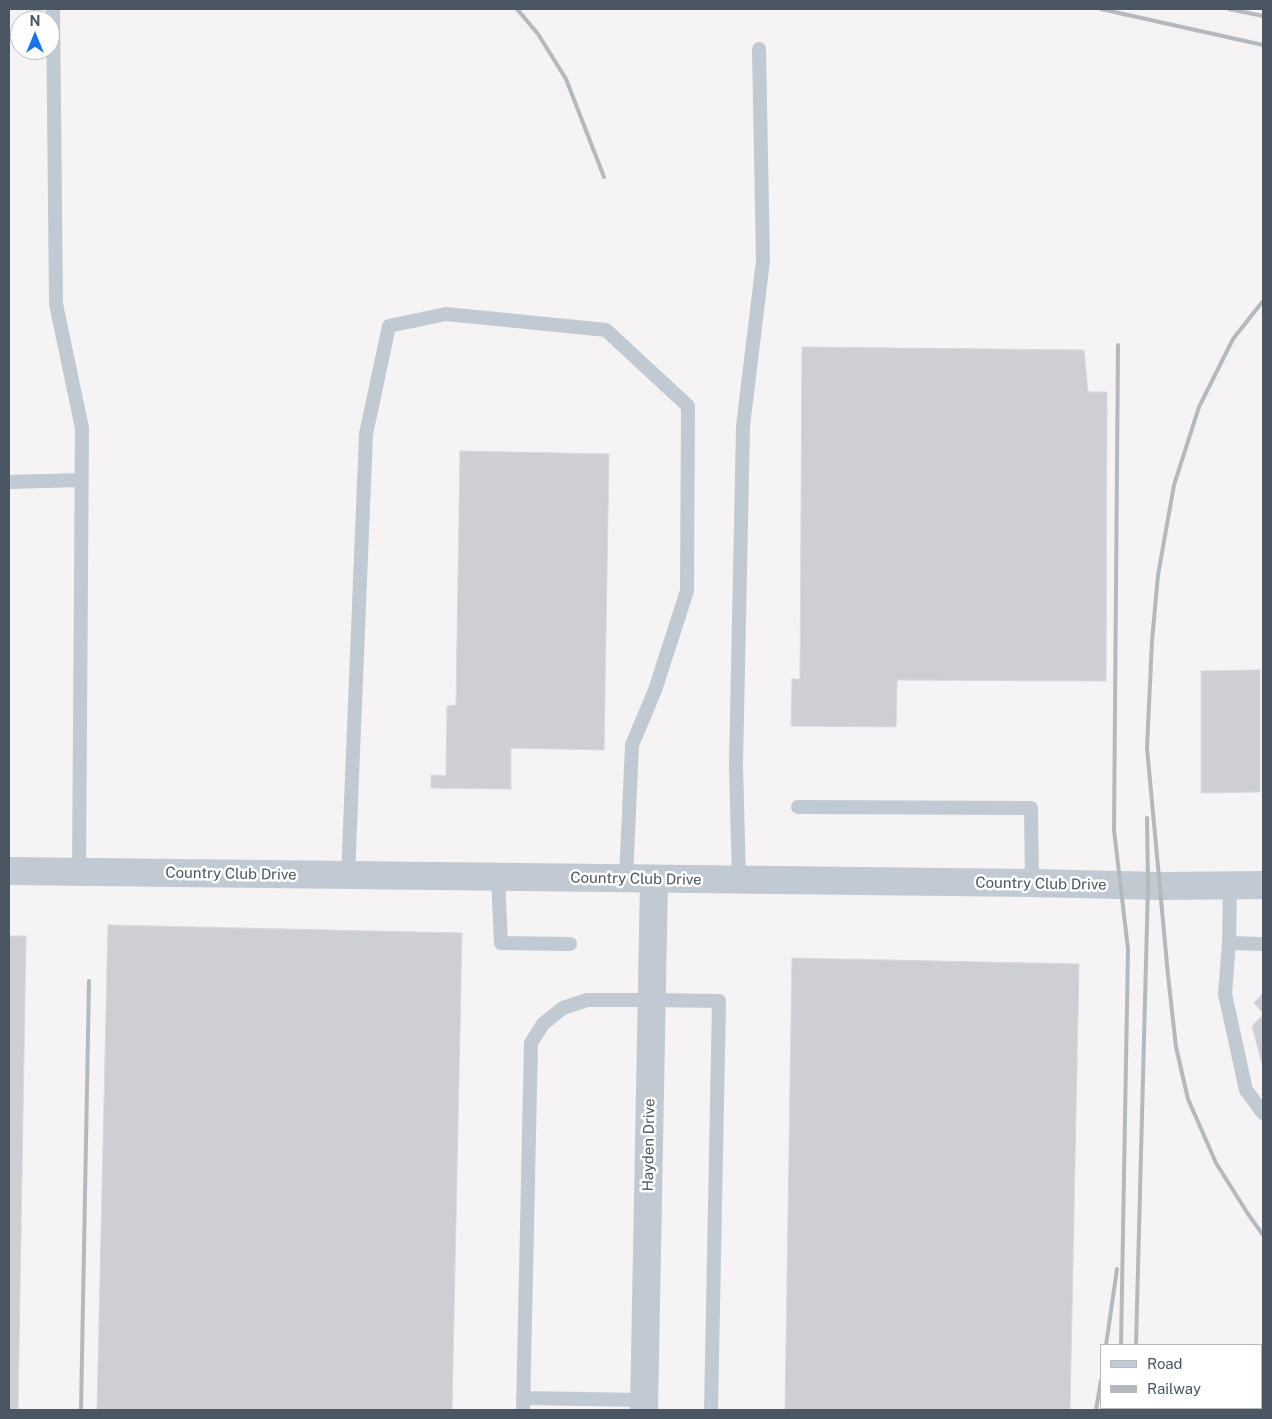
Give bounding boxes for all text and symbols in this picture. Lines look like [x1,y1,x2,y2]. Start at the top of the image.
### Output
north arrow [10,10,60,60]
text: N [30,13,40,29]
street label: Country Club Drive [165,864,297,884]
street label: Country Club Drive [570,869,702,889]
street label: Country Club Drive [975,874,1107,894]
street label: Hayden Drive [639,1098,659,1192]
legend [1100,1344,1262,1409]
text: Road [1147,1355,1183,1372]
text: Railway [1147,1380,1201,1397]

